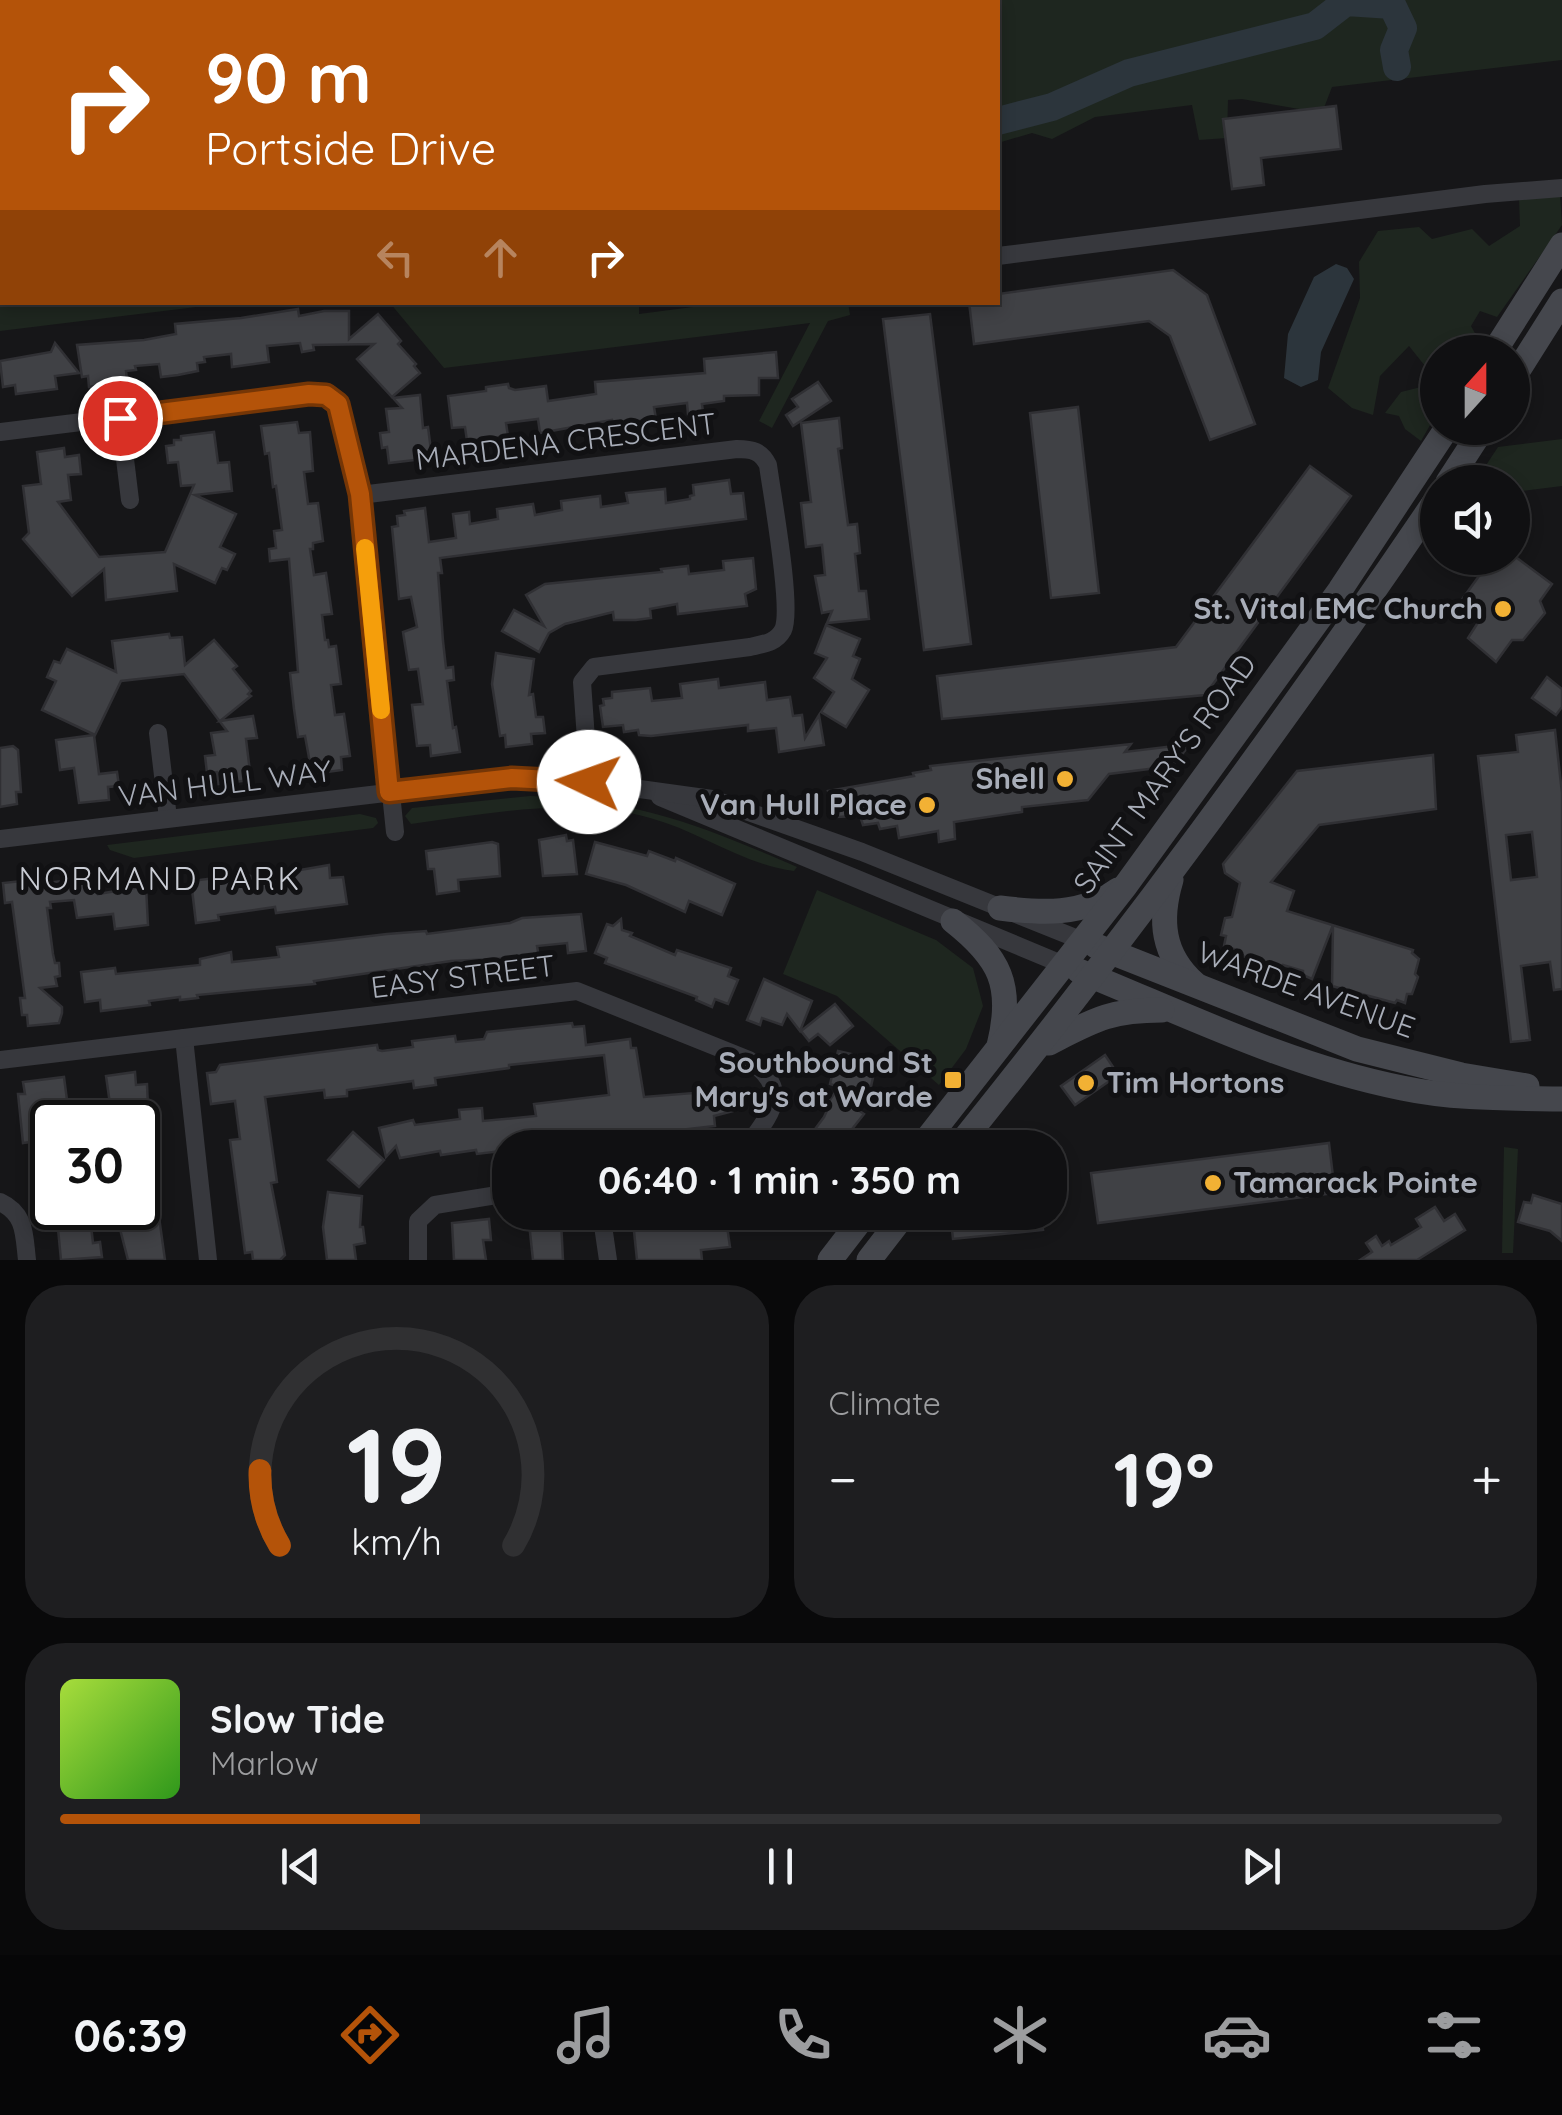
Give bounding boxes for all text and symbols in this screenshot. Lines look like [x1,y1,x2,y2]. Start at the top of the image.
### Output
text: 90 m [205,33,372,121]
icon: right [40,40,170,170]
text: Portside Drive [205,120,496,176]
icon: left [368,230,423,285]
icon: ahead [473,230,528,285]
icon: right [578,230,633,285]
north arrow [1420,335,1530,445]
map controls [1420,335,1530,575]
pin [78,376,163,461]
icon: arrive [93,391,148,446]
street label: MARDENA CRESCENT [413,404,718,478]
button: sound [1420,465,1530,575]
place label: St. Vital EMC Church [1193,589,1483,627]
marker: St. Vital EMC Church [1492,598,1514,620]
street label: SAINT MARY'S ROAD [1065,646,1264,901]
position arrow [537,730,641,834]
street label: VAN HULL WAY [116,751,334,815]
place label: Shell [976,759,1045,797]
marker: Shell [1054,768,1076,790]
place label: Van Hull Place [700,785,907,823]
marker: Van Hull Place [916,794,938,816]
district label: NORMAND PARK [19,858,302,898]
street label: WARDE AVENUE [1192,932,1420,1046]
street label: EASY STREET [369,946,557,1006]
place label: Southbound St Mary's at Warde [694,1043,933,1115]
place label: Tim Hortons [1106,1063,1284,1101]
marker: Southbound St Mary's at Warde [942,1069,964,1091]
marker: Tim Hortons [1075,1072,1097,1094]
speed limit sign: 30 [30,1100,160,1230]
text: 06:40 · 1 min · 350 m [598,1156,961,1204]
place label: Tamarack Pointe [1233,1163,1478,1201]
marker: Tamarack Pointe [1202,1172,1224,1194]
text: Climate [829,1383,941,1423]
text: 19 [347,1399,447,1529]
text: 19° [1113,1432,1215,1526]
text: − [829,1444,857,1513]
text: + [1471,1444,1502,1513]
text: km/h [351,1519,442,1564]
text: Slow Tide [210,1695,385,1743]
text: Marlow [210,1743,319,1783]
icon: previous [273,1839,328,1894]
icon: pause [753,1839,808,1894]
icon: next [1234,1839,1289,1894]
icon: directions [335,2000,405,2070]
icon: music [551,2000,621,2070]
icon: phone [768,2000,838,2070]
icon: climate [985,2000,1055,2070]
icon: car [1202,2000,1272,2070]
icon: filters [1419,2000,1489,2070]
text: 06:39 [73,2007,188,2063]

